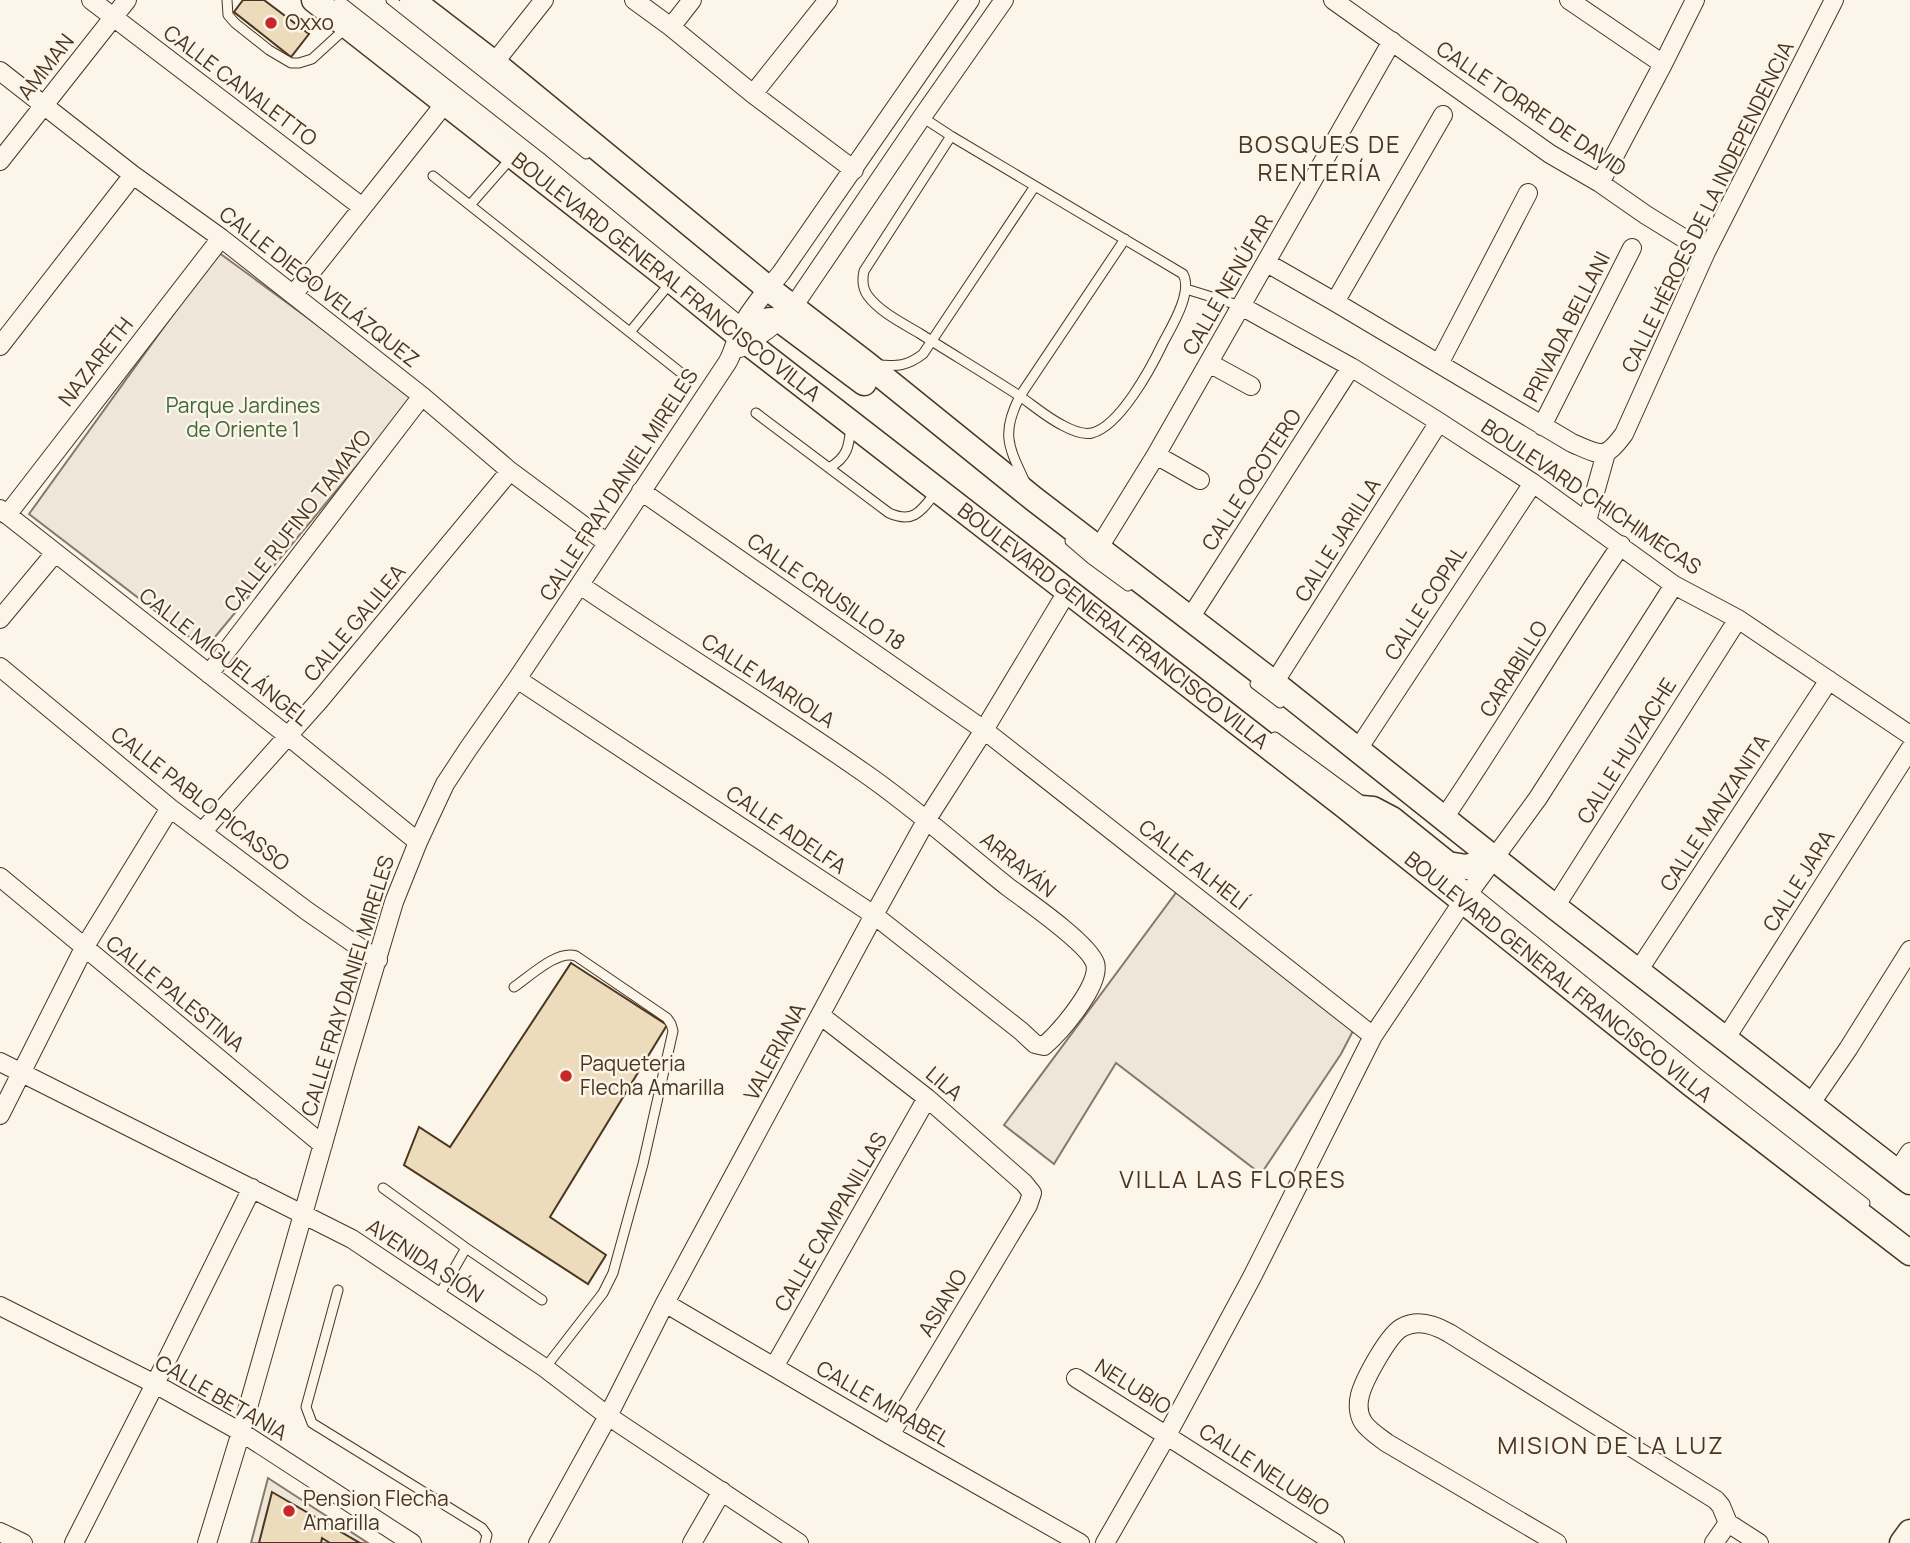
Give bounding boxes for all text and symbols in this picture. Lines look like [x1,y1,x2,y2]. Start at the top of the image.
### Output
place label: Oxxo [285,8,334,36]
marker: Oxxo [263,15,279,31]
street label: CALLE CANALETTO [158,18,323,152]
street label: AMMAN [11,28,80,105]
street label: CALLE TORRE DE DAVID [1431,34,1632,182]
street label: CALLE HÉROES DE LA INDEPENDENCIA [1614,36,1800,377]
district label: BOSQUES DE RENTERÍA [1238,127,1402,188]
street label: BOULEVARD GENERAL FRANCISCO VILLA [506,146,827,407]
street label: CALLE DIEGO VELÁZQUEZ [214,199,425,373]
street label: CALLE NENÚFAR [1176,209,1279,360]
street label: PRIVADA BELLANI [1516,247,1616,407]
street label: NAZARETH [52,311,139,412]
street label: CALLE FRAY DANIEL MIRELES [533,363,704,606]
park label: Parque Jardines de Oriente 1 [166,391,320,443]
street label: CALLE OCOTERO [1195,403,1307,556]
street label: BOULEVARD CHICHIMECAS [1476,412,1707,580]
street label: CALLE RUFINO TAMAYO [217,424,377,617]
street label: CALLE JARILLA [1288,472,1386,607]
street label: BOULEVARD GENERAL FRANCISCO VILLA [952,496,1275,755]
street label: CALLE CRUSILLO 18 [742,526,911,656]
street label: CALLE COPAL [1378,540,1473,665]
street label: CALLE GALILEA [297,558,412,687]
street label: CALLE MIGUEL ÁNGEL [134,581,316,732]
street label: CARABILLO [1473,615,1554,722]
street label: CALLE MARIOLA [696,627,841,734]
street label: CALLE HUIZACHE [1570,672,1682,829]
street label: CALLE PABLO PICASSO [106,720,296,877]
street label: CALLE MANZANITA [1653,729,1775,896]
street label: CALLE ADELFA [721,779,852,880]
street label: CALLE ALHELÍ [1133,813,1254,916]
street label: CALLE JARA [1756,824,1840,937]
street label: ARRAYÁN [975,825,1062,903]
street label: BOULEVARD GENERAL FRANCISCO VILLA [1399,845,1718,1108]
street label: CALLE FRAY DANIEL MIRELES [294,852,400,1120]
street label: CALLE PALESTINA [101,929,251,1058]
street label: VALERIANA [737,998,811,1105]
place label: Paqueteria Flecha Amarilla [580,1049,724,1101]
street label: LILA [920,1060,969,1107]
marker: Paqueteria Flecha Amarilla [558,1068,574,1084]
street label: CALLE CAMPANILLAS [767,1127,893,1316]
district label: VILLA LAS FLORES [1119,1162,1347,1195]
street label: AVENIDA SIÓN [362,1212,490,1308]
street label: ASIANO [911,1264,973,1341]
street label: CALLE BETANIA [150,1348,293,1446]
street label: NELUBIO [1090,1352,1177,1420]
street label: CALLE MIRABEL [811,1353,956,1453]
street label: CALLE NELUBIO [1194,1416,1335,1522]
district label: MISION DE LA LUZ [1497,1428,1725,1461]
place label: Pension Flecha Amarilla [303,1484,449,1536]
marker: Pension Flecha Amarilla [281,1503,297,1519]

